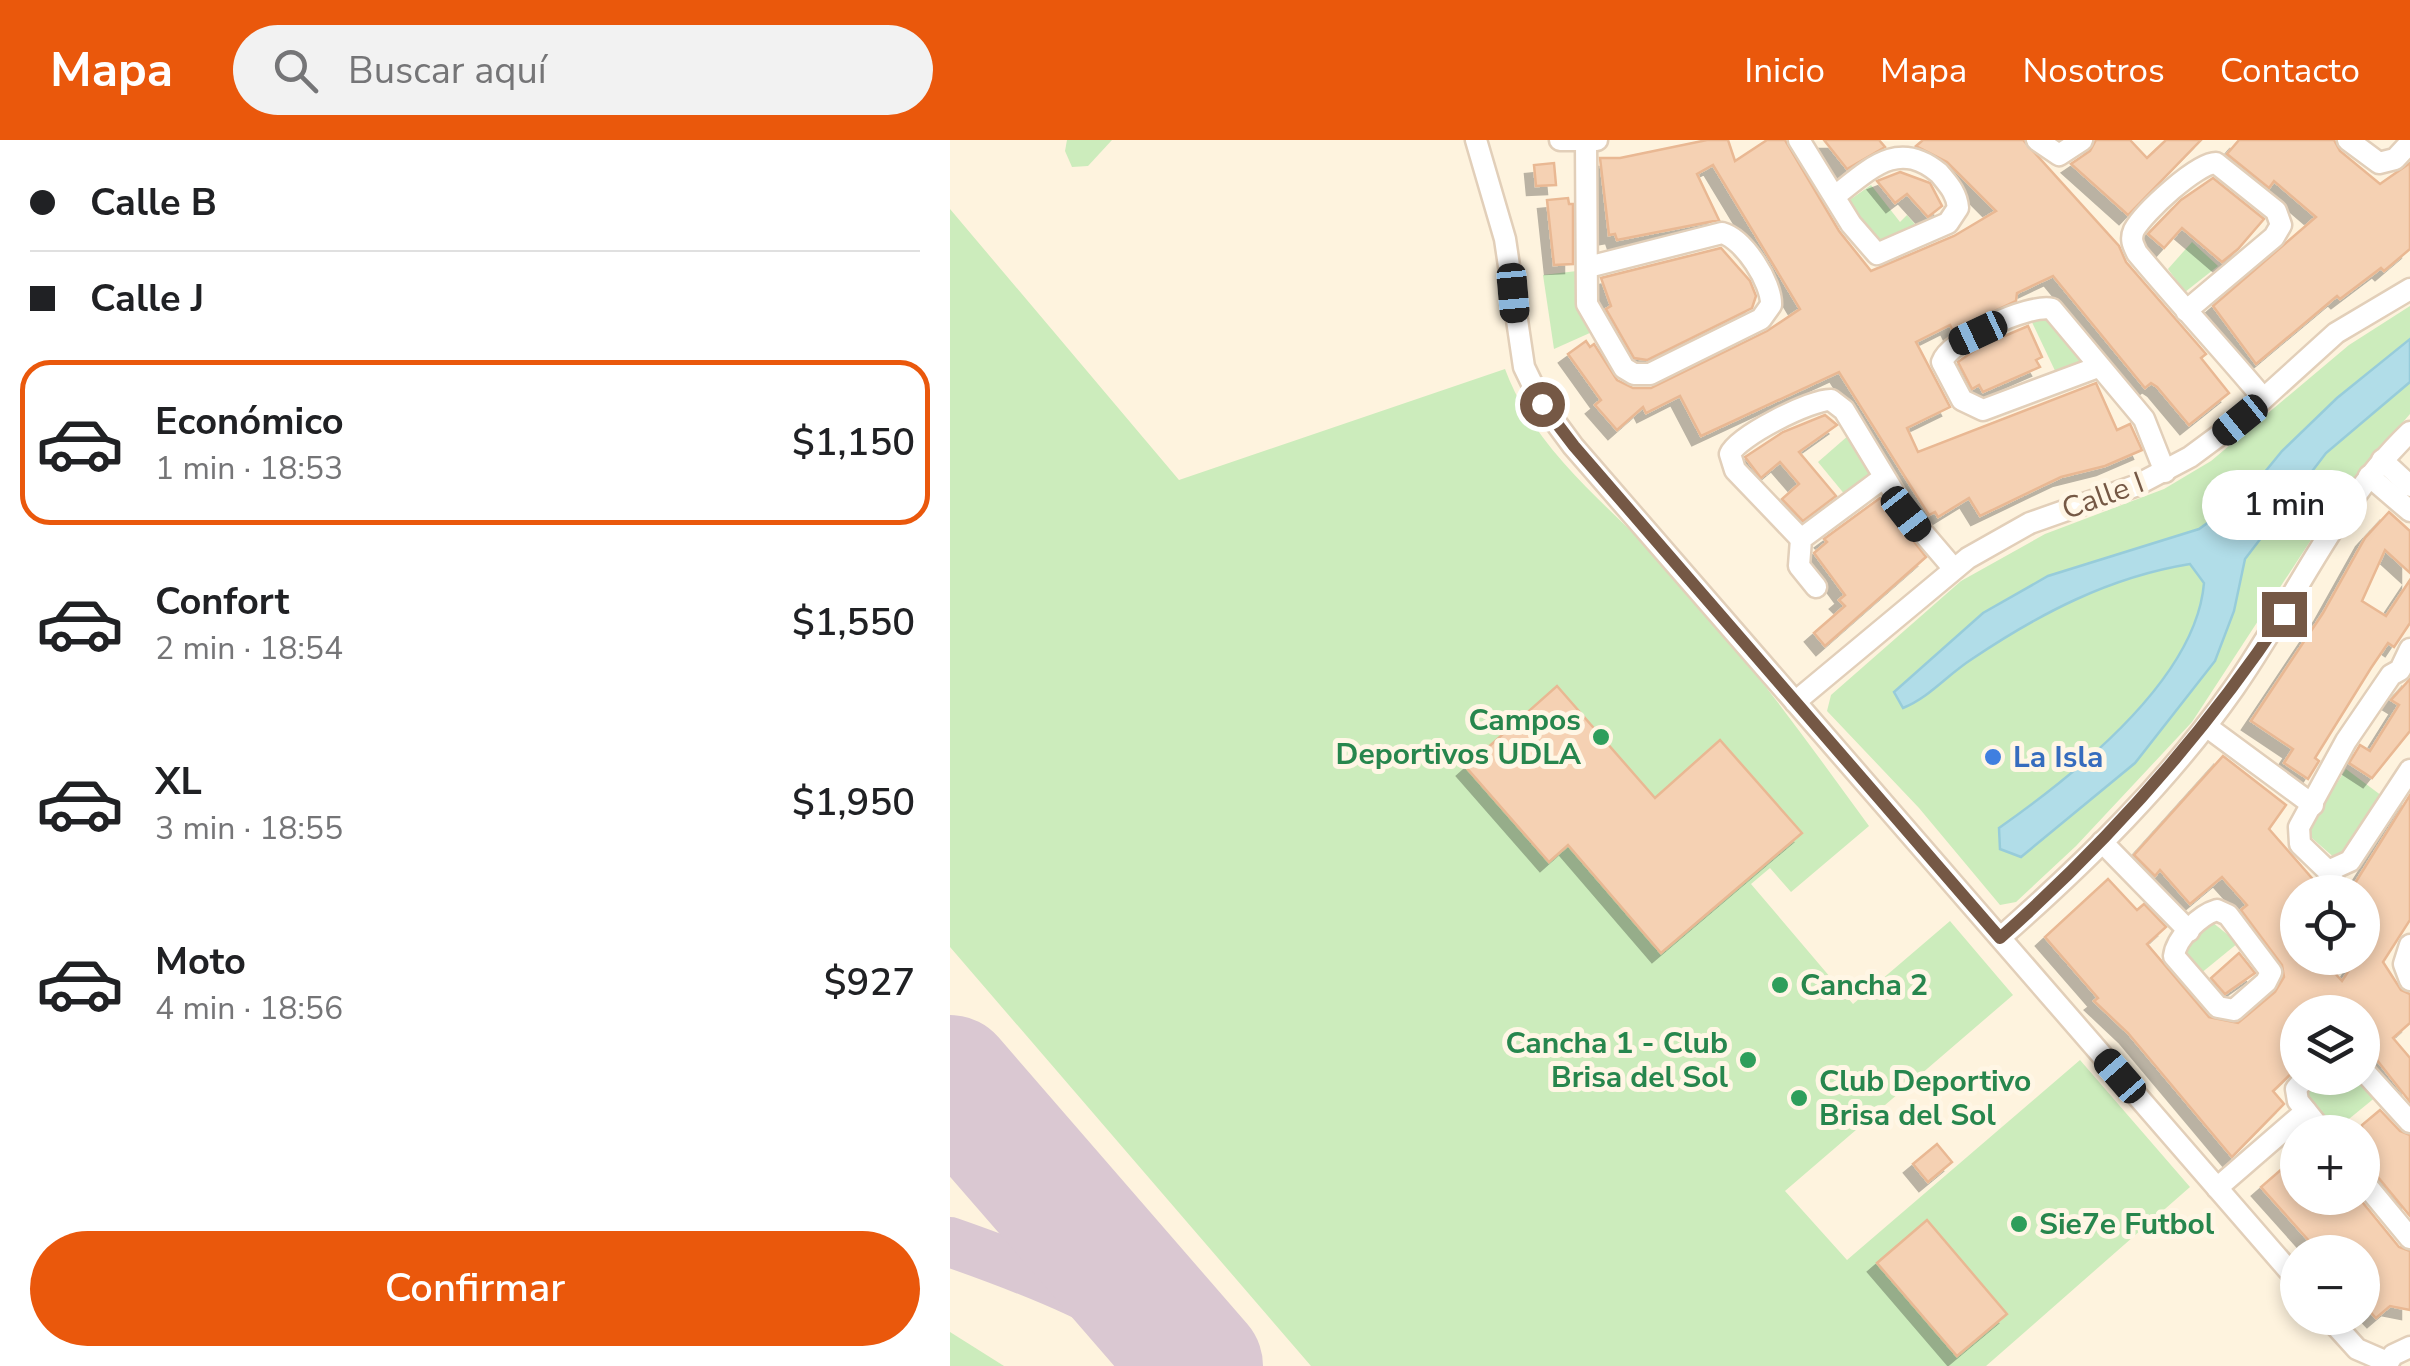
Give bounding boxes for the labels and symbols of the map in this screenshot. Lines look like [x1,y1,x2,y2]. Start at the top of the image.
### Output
car [1495,262,1531,324]
car [1944,307,2012,359]
route start [1520,382,1565,427]
car [2207,389,2273,451]
street label: Calle I [2056,462,2150,530]
callout: 1 min [2202,469,2366,539]
car [1876,481,1936,547]
route end [2262,592,2307,637]
place label: Campos Deportivos UDLA [1336,700,1582,775]
marker: Campos Deportivos UDLA [1590,726,1612,748]
place label: La Isla [2013,737,2103,778]
marker: La Isla [1982,746,2004,768]
place label: Cancha 2 [1800,965,1928,1006]
marker: Cancha 2 [1769,974,1791,996]
place label: Cancha 1 - Club Brisa del Sol [1505,1023,1728,1098]
car [2089,1044,2151,1108]
marker: Cancha 1 - Club Brisa del Sol [1737,1049,1759,1071]
place label: Club Deportivo Brisa del Sol [1819,1061,2031,1136]
marker: Club Deportivo Brisa del Sol [1788,1087,1810,1109]
place label: Sie7e Futbol [2039,1204,2215,1245]
marker: Sie7e Futbol [2008,1213,2030,1235]

